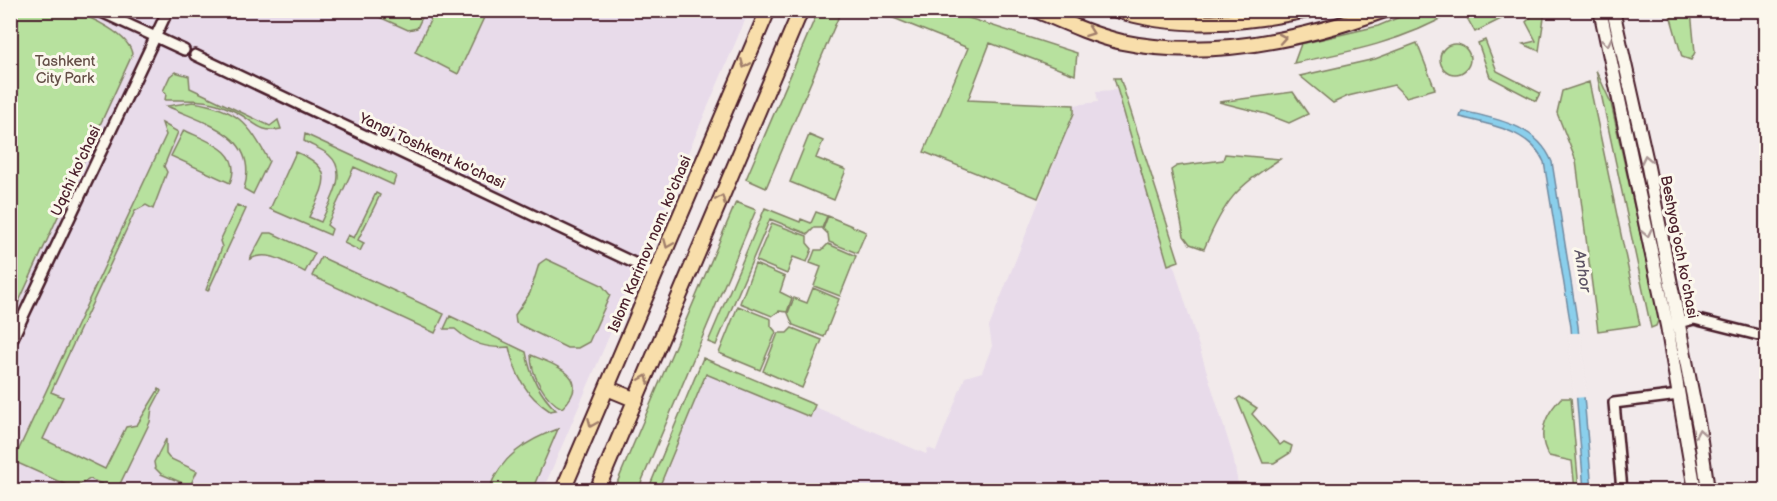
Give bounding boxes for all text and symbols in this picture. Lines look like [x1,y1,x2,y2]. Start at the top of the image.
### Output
one-way arrow [1084,24,1095,37]
one-way arrow [1277,32,1287,45]
one-way arrow [1600,37,1613,47]
park label: Tashkent City Park [35,52,96,88]
one-way arrow [740,58,752,69]
street label: Yangi Toshkent ko'chasi [355,108,508,193]
street label: Uqchi ko'chasi [47,123,105,219]
street label: Islom Karimov nom. ko'chasi [604,153,696,335]
one-way arrow [1640,154,1653,164]
street label: Beshyogʻoch koʻchasi [1656,174,1702,320]
one-way arrow [714,194,726,205]
one-way arrow [1640,228,1653,238]
one-way arrow [663,237,675,248]
water label: Anhor [1569,247,1595,295]
one-way arrow [637,374,649,385]
one-way arrow [587,417,599,428]
one-way arrow [1694,428,1707,438]

